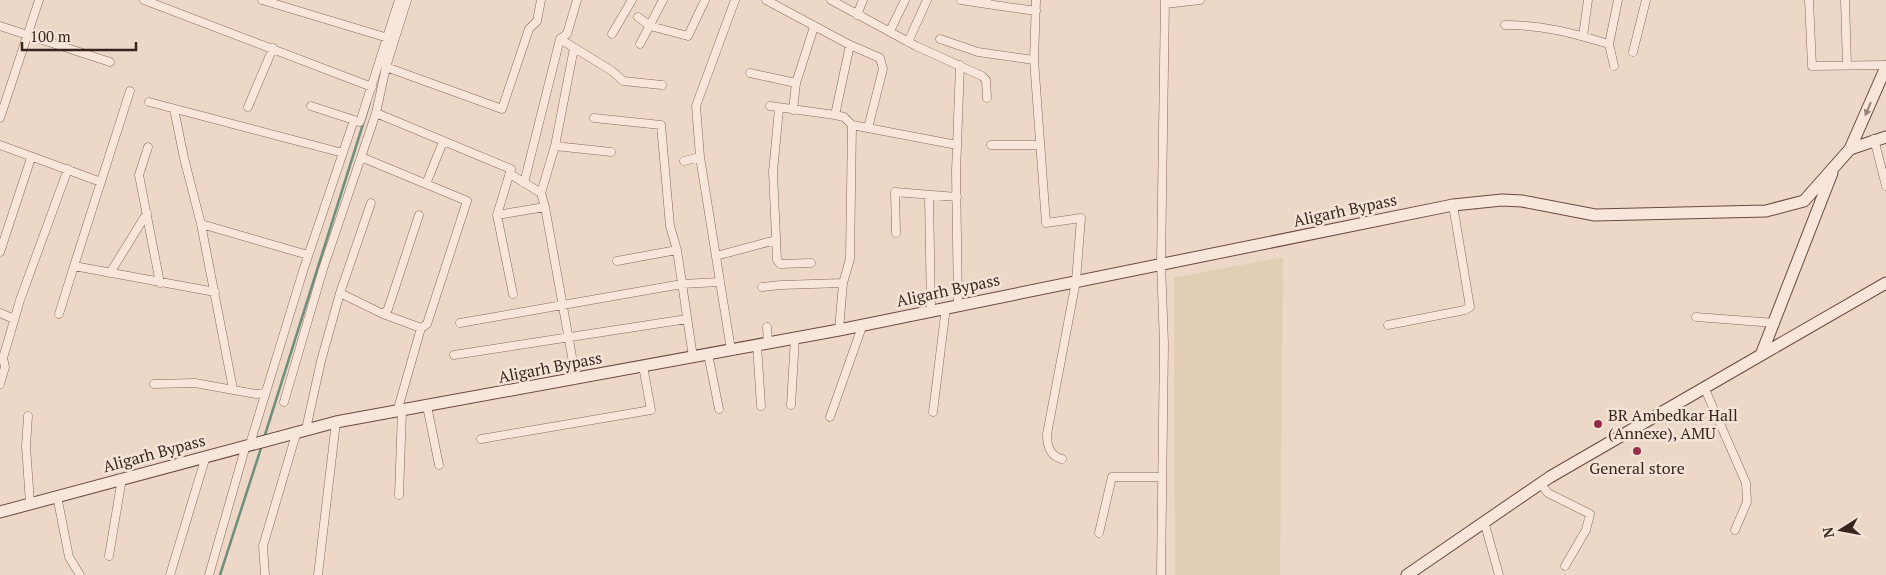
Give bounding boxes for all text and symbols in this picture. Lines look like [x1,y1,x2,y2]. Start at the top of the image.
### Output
scale bar [22,20,136,52]
text: 100 m [30,26,71,46]
one-way arrow [1864,102,1872,116]
street label: Aligarh Bypass [1291,188,1399,232]
street label: Aligarh Bypass [894,268,1002,312]
street label: Aligarh Bypass [496,346,604,388]
place label: BR Ambedkar Hall (Annexe), AMU [1608,404,1738,444]
marker: BR Ambedkar Hall (Annexe), AMU [1592,418,1604,430]
street label: Aligarh Bypass [100,429,208,477]
marker: General store [1631,445,1643,457]
place label: General store [1589,457,1685,479]
north arrow [1816,505,1866,555]
text: N [1817,525,1838,540]

